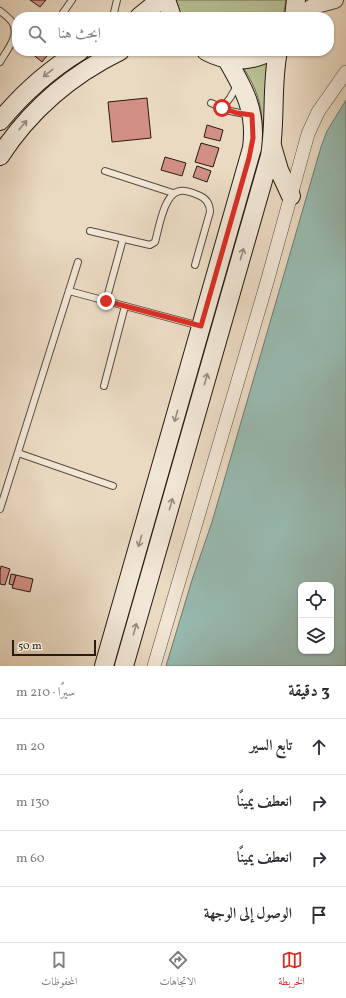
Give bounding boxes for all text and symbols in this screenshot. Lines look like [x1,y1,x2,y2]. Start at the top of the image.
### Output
search box [12,12,334,56]
icon: search [26,23,48,45]
text: ابحث هنا [58,24,101,45]
one-way arrow [42,69,53,77]
route start [213,99,231,117]
one-way arrow [19,119,28,130]
one-way arrow [239,247,246,260]
route end [97,292,115,310]
one-way arrow [203,372,210,385]
one-way arrow [171,410,179,423]
one-way arrow [167,497,175,510]
one-way arrow [136,535,143,548]
map controls [298,582,334,654]
button: locate [298,582,334,618]
button: layers [298,618,334,654]
one-way arrow [132,622,139,635]
scale bar [12,638,96,657]
text: 50 m [18,639,42,654]
text: 3 دقيقة [288,680,330,703]
text: سيرًا · 210 m [16,684,75,702]
text: تابع السير [250,736,292,757]
icon: ahead [308,736,330,758]
text: 20 m [16,738,45,756]
text: انعطف يمينًا [237,792,292,813]
icon: right [308,792,330,814]
text: 130 m [16,794,49,812]
text: انعطف يمينًا [237,848,292,869]
icon: right [308,848,330,870]
text: 60 m [16,850,45,868]
text: الوصول إلى الوجهة [204,904,292,925]
icon: arrive [308,904,330,926]
tab: المحفوظات [41,949,77,992]
tab: الاتجاهات [159,949,196,992]
tab: الخريطة [278,949,305,992]

